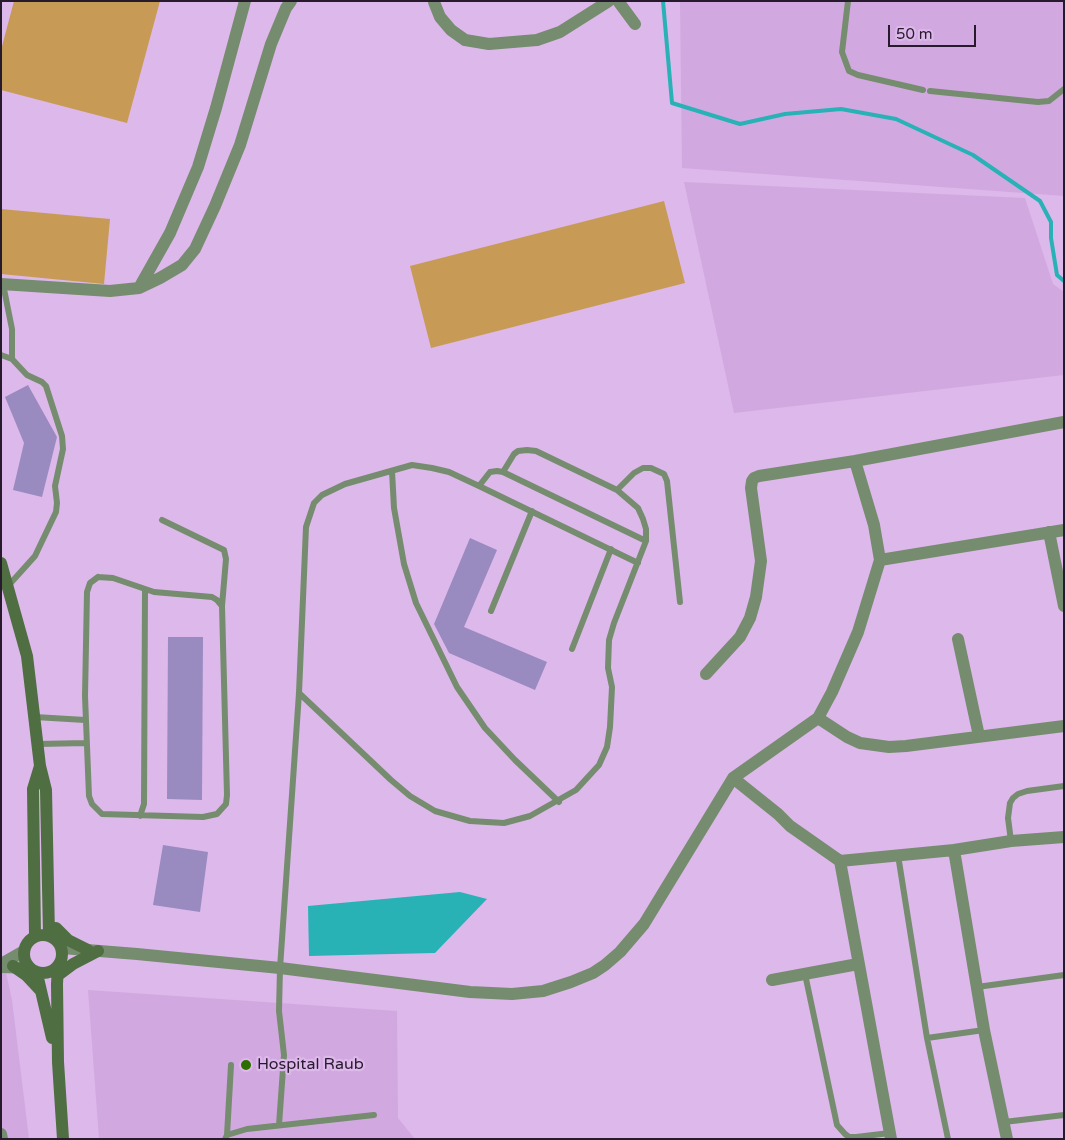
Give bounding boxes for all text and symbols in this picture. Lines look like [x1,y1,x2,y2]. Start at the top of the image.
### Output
scale bar [890,15,978,47]
text: 50 m [896,25,933,43]
place label: Hospital Raub [257,1055,364,1075]
marker: Hospital Raub [239,1058,253,1072]

